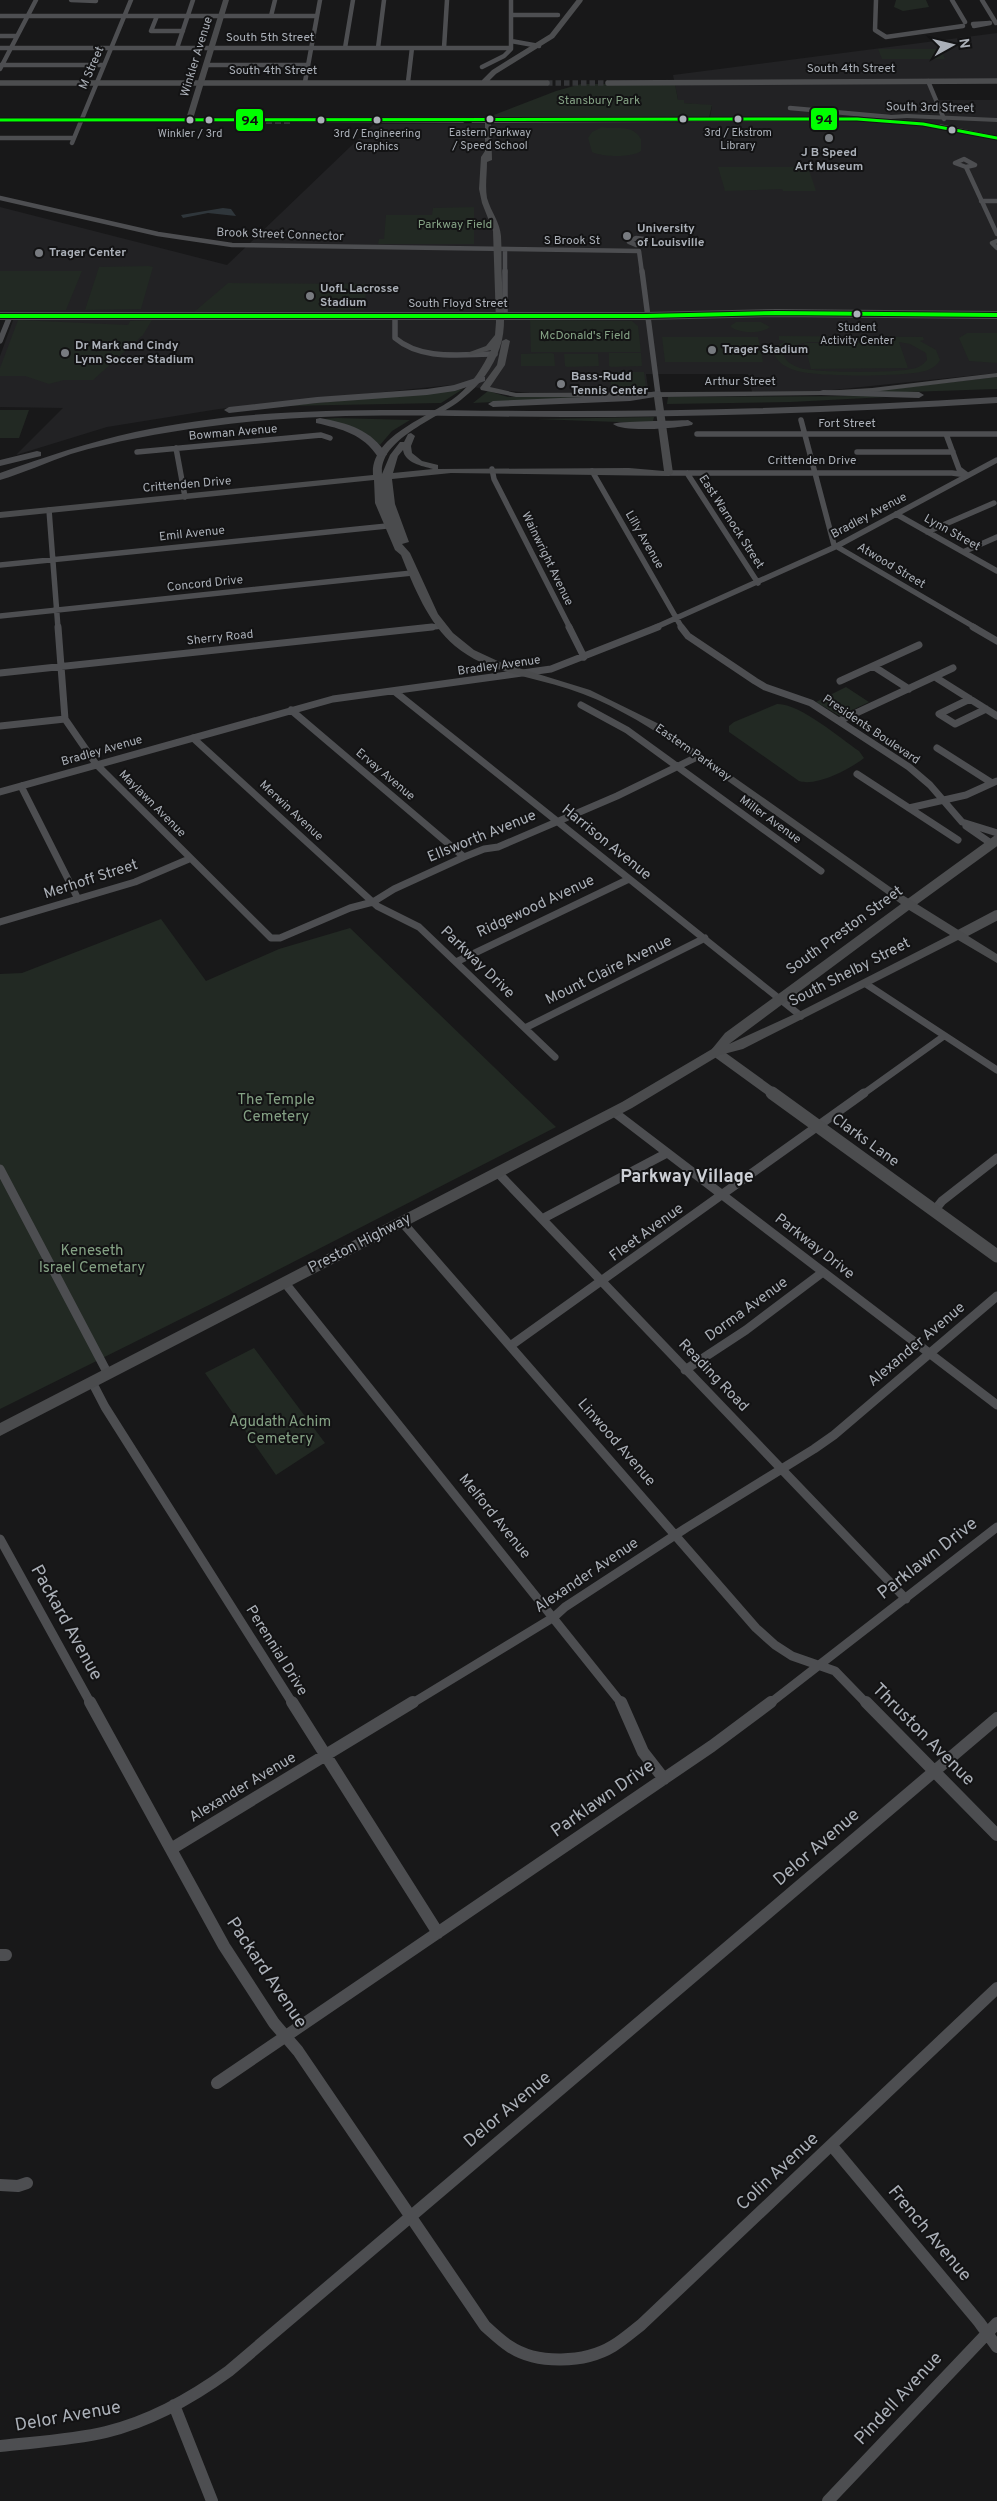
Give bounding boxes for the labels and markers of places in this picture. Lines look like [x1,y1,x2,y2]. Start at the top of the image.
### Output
marker: Eastern Parkway / Speed School [485,114,495,124]
unlabelled marker [678,114,688,124]
marker: 3rd / Ekstrom Library [733,114,743,124]
marker: Winkler / 3rd [185,115,195,125]
unlabelled marker [204,115,214,125]
unlabelled marker [316,115,326,125]
marker: 3rd / Engineering Graphics [372,115,382,125]
unlabelled marker [947,125,957,135]
place label: Eastern Parkway / Speed School [449,126,531,153]
place label: 3rd / Ekstrom Library [704,126,772,153]
place label: Winkler / 3rd [158,127,222,141]
place label: 3rd / Engineering Graphics [333,127,421,154]
marker: J B Speed Art Museum [823,132,835,144]
place label: J B Speed Art Museum [795,145,863,175]
place label: University of Louisville [637,221,705,251]
marker: University of Louisville [621,230,633,242]
place label: Trager Center [49,245,126,261]
marker: Trager Center [33,247,45,259]
place label: UofL Lacrosse Stadium [320,281,399,311]
marker: UofL Lacrosse Stadium [304,290,316,302]
marker: Student Activity Center [852,309,862,319]
place label: Student Activity Center [820,321,895,348]
place label: Dr Mark and Cindy Lynn Soccer Stadium [75,338,194,368]
place label: Trager Stadium [722,342,808,358]
marker: Trager Stadium [706,344,718,356]
marker: Dr Mark and Cindy Lynn Soccer Stadium [59,347,71,359]
place label: Bass-Rudd Tennis Center [571,369,648,399]
marker: Bass-Rudd Tennis Center [555,378,567,390]

